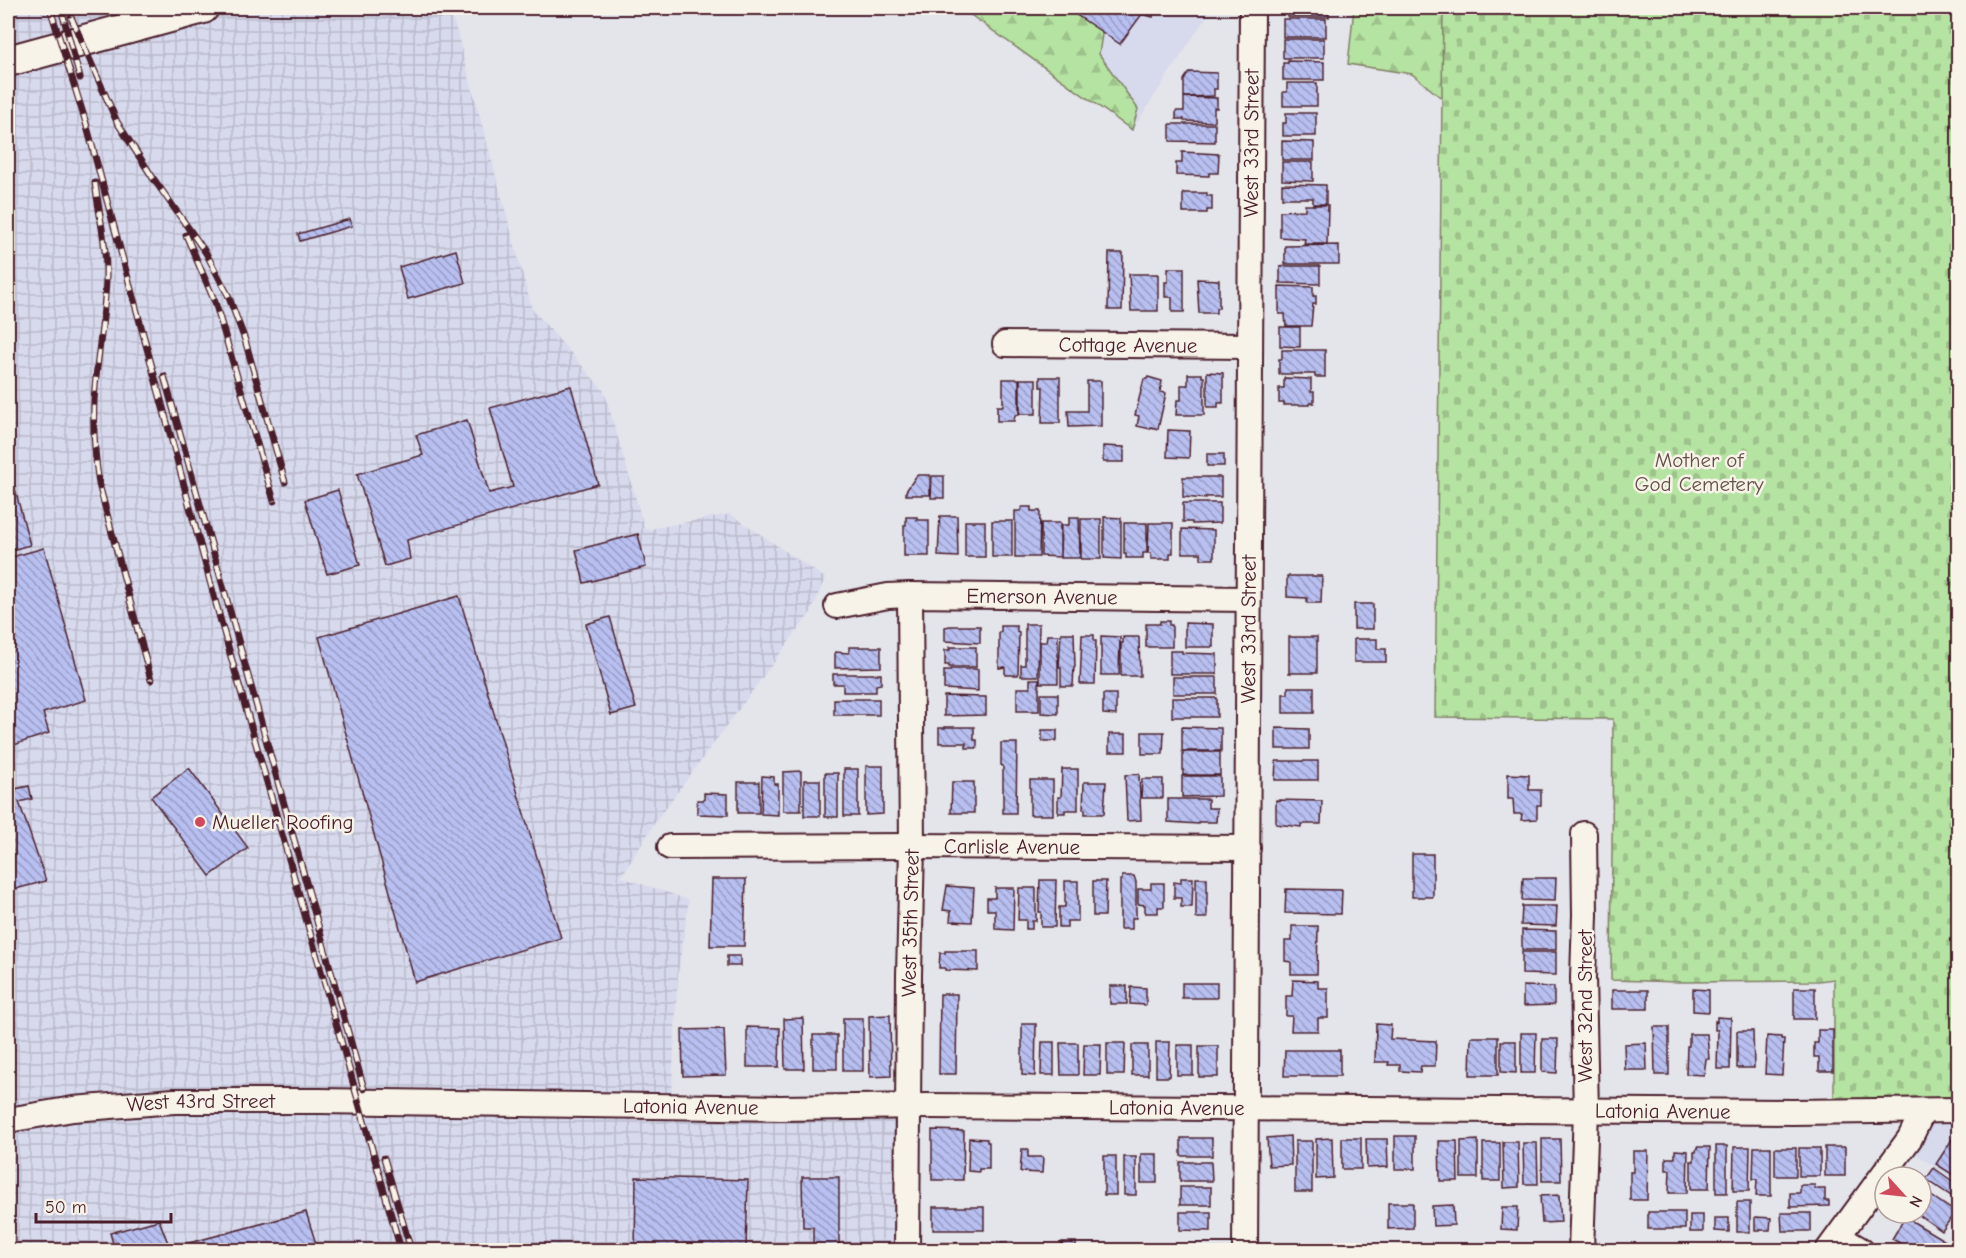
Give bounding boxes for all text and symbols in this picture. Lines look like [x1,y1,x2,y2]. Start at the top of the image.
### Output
street label: West 33rd Street [1239,68,1264,218]
street label: Cottage Avenue [1059,332,1197,358]
park label: Mother of God Cemetery [1634,448,1764,496]
street label: West 33rd Street [1236,554,1261,704]
street label: Emerson Avenue [966,584,1118,609]
place label: Mueller Roofing [212,810,354,834]
marker: Mueller Roofing [193,815,207,829]
street label: Carlisle Avenue [944,834,1080,859]
street label: West 35th Street [897,848,924,997]
street label: West 32nd Street [1573,929,1597,1083]
street label: West 43rd Street [126,1089,276,1117]
street label: Latonia Avenue [623,1094,759,1120]
street label: Latonia Avenue [1109,1095,1245,1120]
street label: Latonia Avenue [1595,1099,1731,1124]
north arrow [1873,1165,1933,1225]
scale bar [36,1186,171,1224]
text: N [1905,1193,1926,1210]
text: 50 m [45,1197,87,1218]

